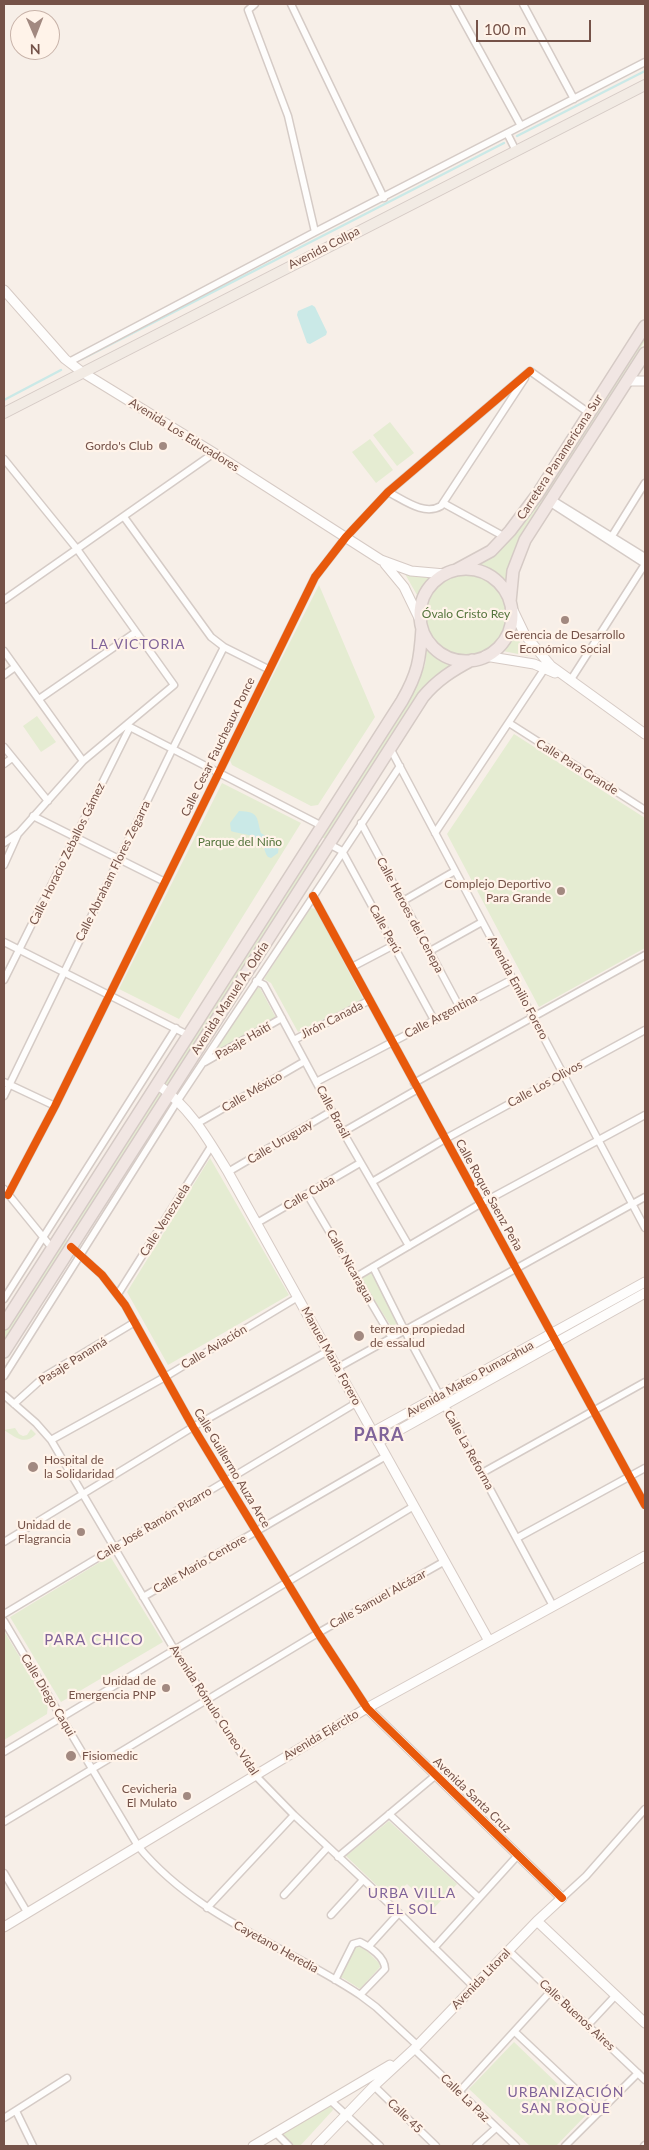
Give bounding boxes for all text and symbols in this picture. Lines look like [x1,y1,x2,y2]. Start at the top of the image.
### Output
north arrow [10,10,60,60]
scale bar [479,10,594,42]
text: 100 m [484,20,526,38]
text: N [30,41,41,58]
street label: Avenida Collpa [286,224,362,272]
street label: Carretera Panamericana Sur [514,392,606,522]
street label: Avenida Los Educadores [126,395,242,475]
place label: Gordo's Club [85,439,153,453]
marker: Gordo's Club [157,440,169,452]
park label: Óvalo Cristo Rey [422,607,510,621]
marker: Gerencia de Desarrollo Económico Social [559,614,571,626]
place label: Gerencia de Desarrollo Económico Social [505,628,625,656]
district label: LA VICTORIA [89,636,187,652]
street label: Calle Cesar Faucheaux Ponce [178,675,258,819]
street label: Calle Para Grande [533,736,621,798]
street label: Calle Horacio Zeballos Gámez [26,780,108,928]
street label: Calle Abraham Flores Zegarra [73,798,153,944]
park label: Parque del Niño [198,835,282,849]
street label: Calle Heroes del Cenepa [373,855,447,975]
place label: Complejo Deportivo Para Grande [444,877,551,905]
marker: Complejo Deportivo Para Grande [555,885,567,897]
street label: Calle Perú [366,902,404,956]
street label: Avenida Emilio Forero [485,934,551,1042]
street label: Avenida Manuel A. Odría [188,939,272,1057]
street label: Calle Argentina [402,991,480,1041]
street label: Jirón Canada [298,998,366,1042]
street label: Pasaje Haití [213,1019,273,1063]
street label: Calle Los Olivos [505,1058,585,1110]
street label: Calle México [219,1069,285,1115]
street label: Calle Brasil [313,1083,353,1141]
street label: Calle Uruguay [245,1117,315,1167]
street label: Calle Roque Saenz Peña [452,1137,526,1253]
street label: Calle Cuba [281,1173,337,1213]
street label: Calle Venezuela [137,1181,193,1259]
street label: Calle Nicaragua [323,1227,377,1305]
street label: Manuel Maria Forero [298,1304,364,1408]
street label: Calle Aviación [179,1322,249,1372]
place label: terreno propiedad de essalud [370,1322,465,1350]
marker: terreno propiedad de essalud [352,1329,366,1343]
street label: Pasaje Panamá [36,1334,110,1388]
street label: Avenida Mateo Pumacahua [404,1338,536,1420]
street label: Calle Guillermo Auza Arce [191,1406,273,1530]
street label: Calle La Reforma [441,1408,497,1492]
district label: PARA [353,1424,405,1446]
place label: Hospital de la Solidaridad [44,1453,114,1481]
marker: Hospital de la Solidaridad [26,1460,40,1474]
street label: Calle José Ramón Pizarro [94,1484,214,1564]
place label: Unidad de Flagrancia [17,1518,71,1546]
marker: Unidad de Flagrancia [75,1526,87,1538]
street label: Calle Mario Centore [151,1531,249,1597]
street label: Calle Samuel Alcázar [327,1566,429,1632]
district label: PARA CHICO [43,1631,145,1649]
street label: Avenida Rómulo Cuneo Vidal [166,1642,262,1778]
street label: Calle Diego Caqui [18,1651,78,1739]
place label: Unidad de Emergencia PNP [68,1674,156,1702]
marker: Unidad de Emergencia PNP [160,1682,172,1694]
street label: Avenida Ejército [281,1707,361,1763]
marker: Fisiomedic [64,1749,78,1763]
place label: Fisiomedic [82,1749,138,1763]
street label: Avenida Santa Cruz [430,1754,514,1836]
place label: Cevicheria El Mulato [122,1782,177,1810]
marker: Cevicheria El Mulato [181,1790,193,1802]
district label: URBA VILLA EL SOL [367,1885,457,1918]
street label: Cayetano Heredia [231,1918,321,1976]
street label: Avenida Litoral [449,1946,513,2012]
street label: Calle Buenos Aires [536,1976,618,2054]
street label: Calle La Paz [437,2071,493,2125]
district label: URBANIZACIÓN SAN ROQUE [506,2084,626,2116]
street label: Calle 45 [385,2096,425,2136]

